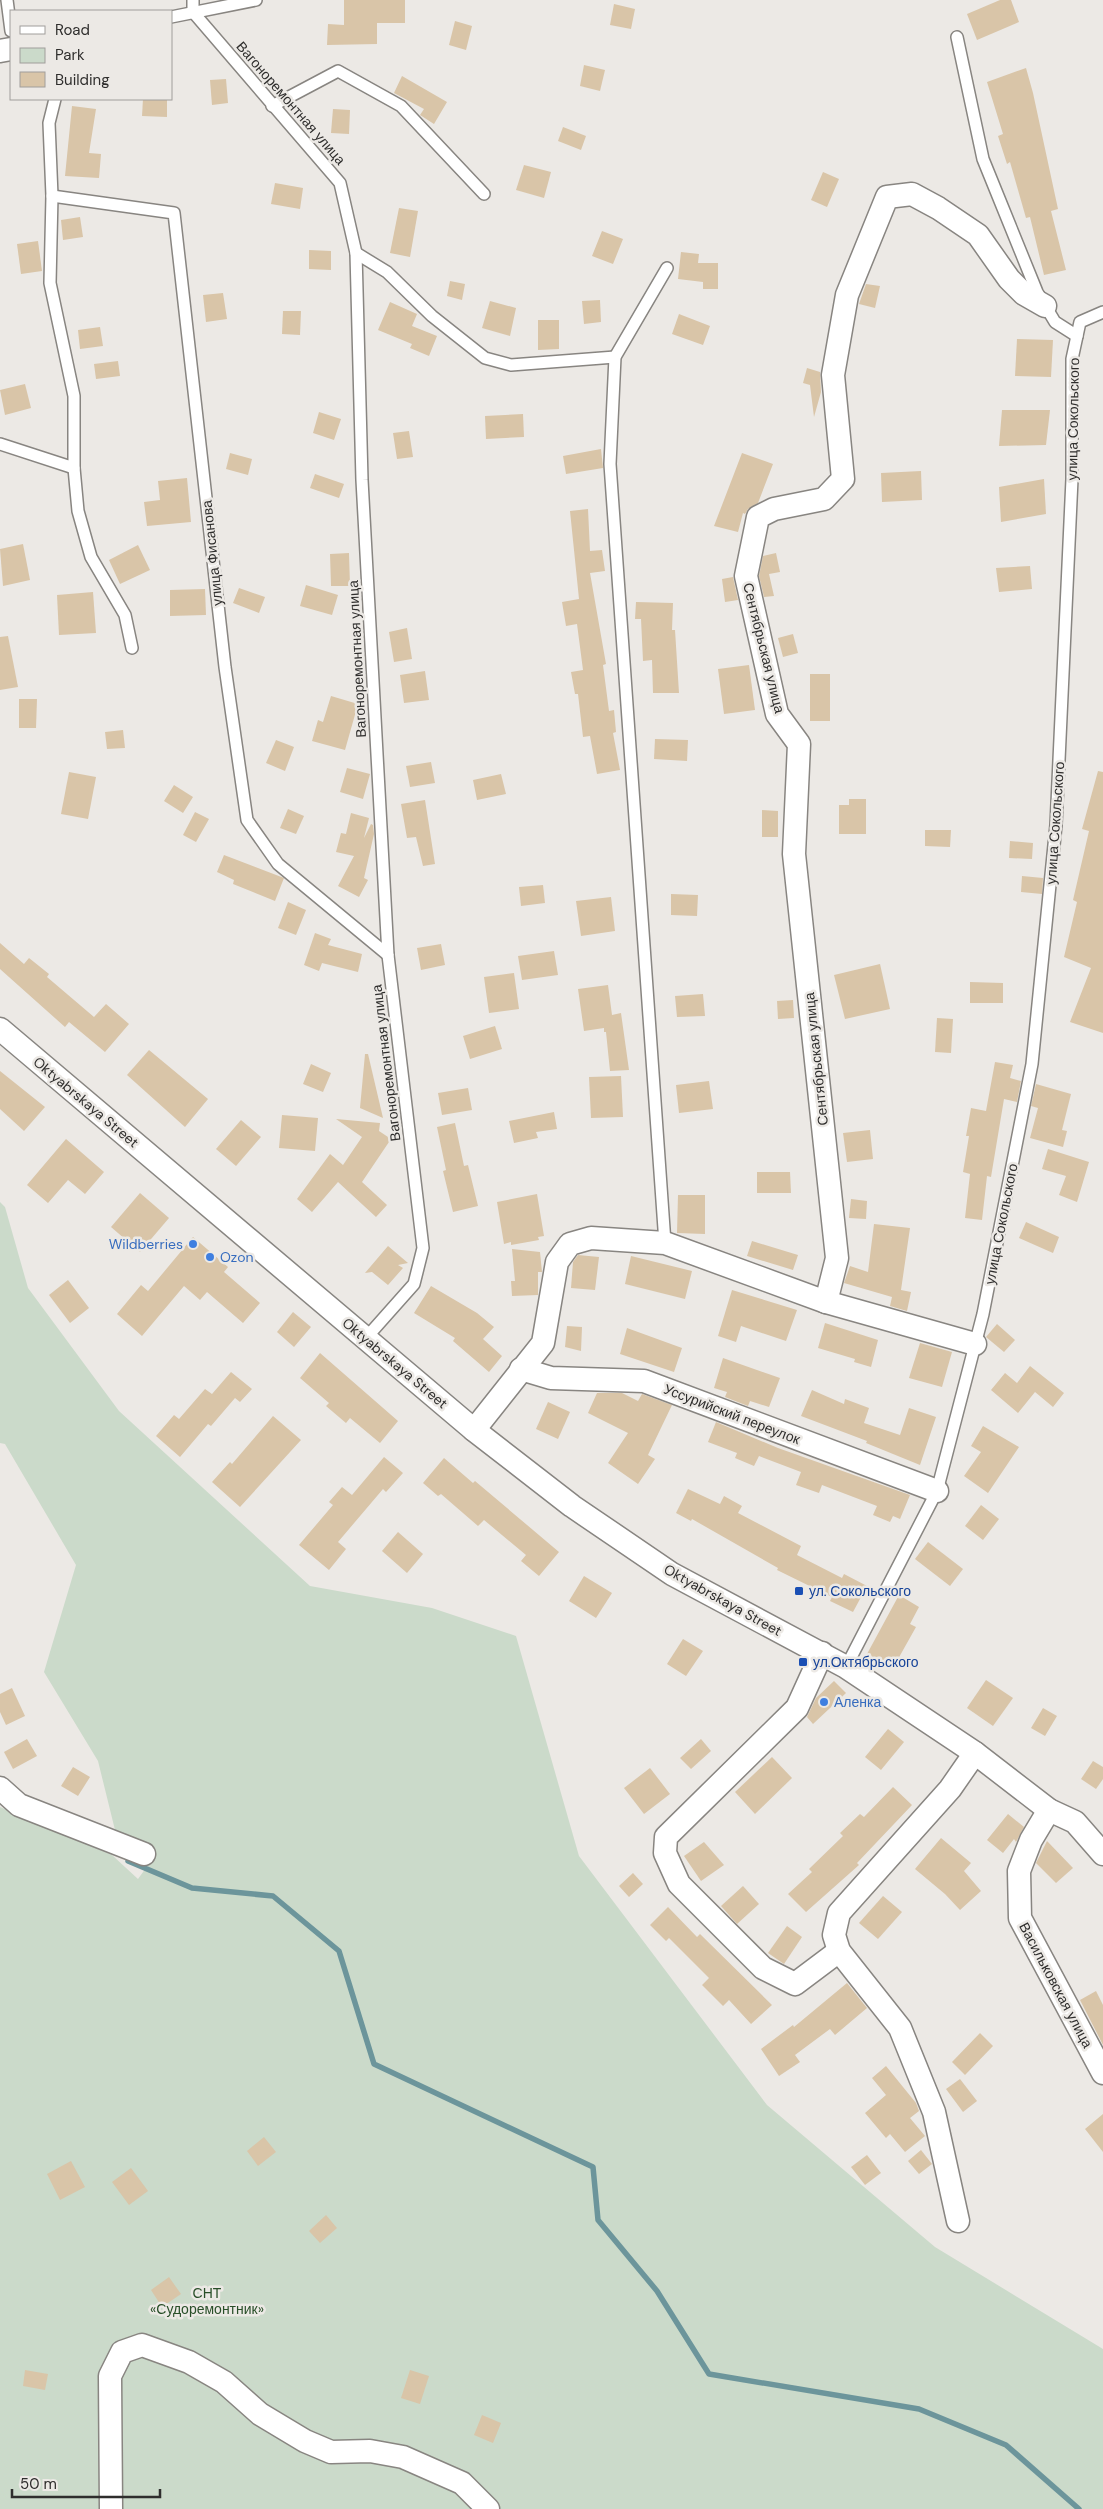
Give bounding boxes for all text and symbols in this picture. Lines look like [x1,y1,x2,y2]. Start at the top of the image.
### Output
legend [10,10,172,100]
text: Road [55,20,90,40]
street label: Вагоноремонтная улица [232,38,350,169]
text: Park [55,45,85,65]
text: Building [55,70,110,90]
street label: улица Сокольского [1063,357,1083,481]
street label: улица Фисанова [197,499,226,607]
street label: Вагоноремонтная улица [344,580,370,738]
street label: Сентябрьская улица [739,581,789,715]
street label: улица Сокольского [1042,761,1068,885]
street label: Вагоноремонтная улица [367,983,405,1142]
street label: Сентябрьская улица [800,991,832,1126]
street label: Oktyabrskaya Street [30,1053,142,1151]
street label: улица Сокольского [980,1162,1022,1286]
place label: Wildberries [109,1235,183,1253]
marker: Wildberries [187,1238,199,1250]
place label: Ozon [220,1248,254,1266]
marker: Ozon [204,1251,216,1263]
street label: Oktyabrskaya Street [339,1314,451,1412]
street label: Уссурийский переулок [661,1380,803,1449]
street label: Oktyabrskaya Street [661,1560,785,1640]
place label: ул. Сокольского [809,1582,911,1600]
marker: ул. Сокольского [793,1585,805,1597]
place label: ул.Октябрьского [813,1653,919,1671]
marker: ул.Октябрьского [797,1656,809,1668]
place label: Аленка [834,1693,881,1711]
marker: Аленка [818,1696,830,1708]
street label: Васильковская улица [1015,1919,1097,2051]
park label: СНТ «Судоремонтник» [150,2284,264,2318]
scale bar [12,2466,160,2498]
text: 50 m [20,2474,57,2494]

